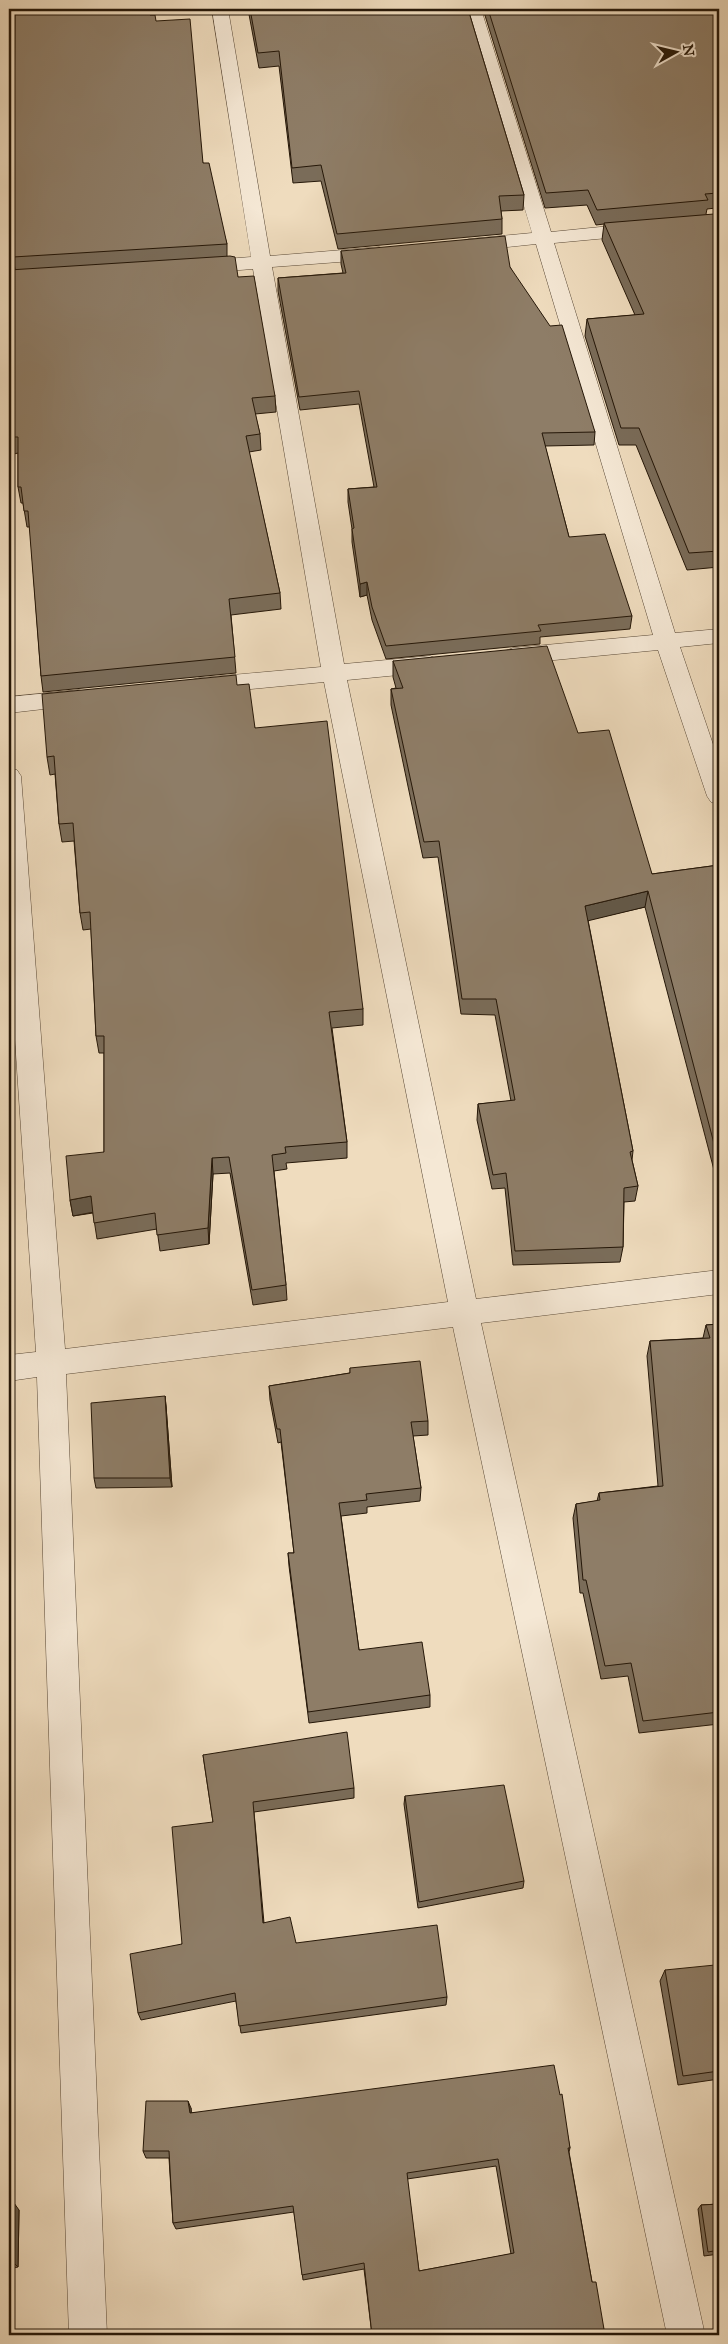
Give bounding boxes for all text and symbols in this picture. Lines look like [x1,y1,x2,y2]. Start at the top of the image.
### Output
north arrow [650,28,700,78]
text: N [679,43,698,57]

